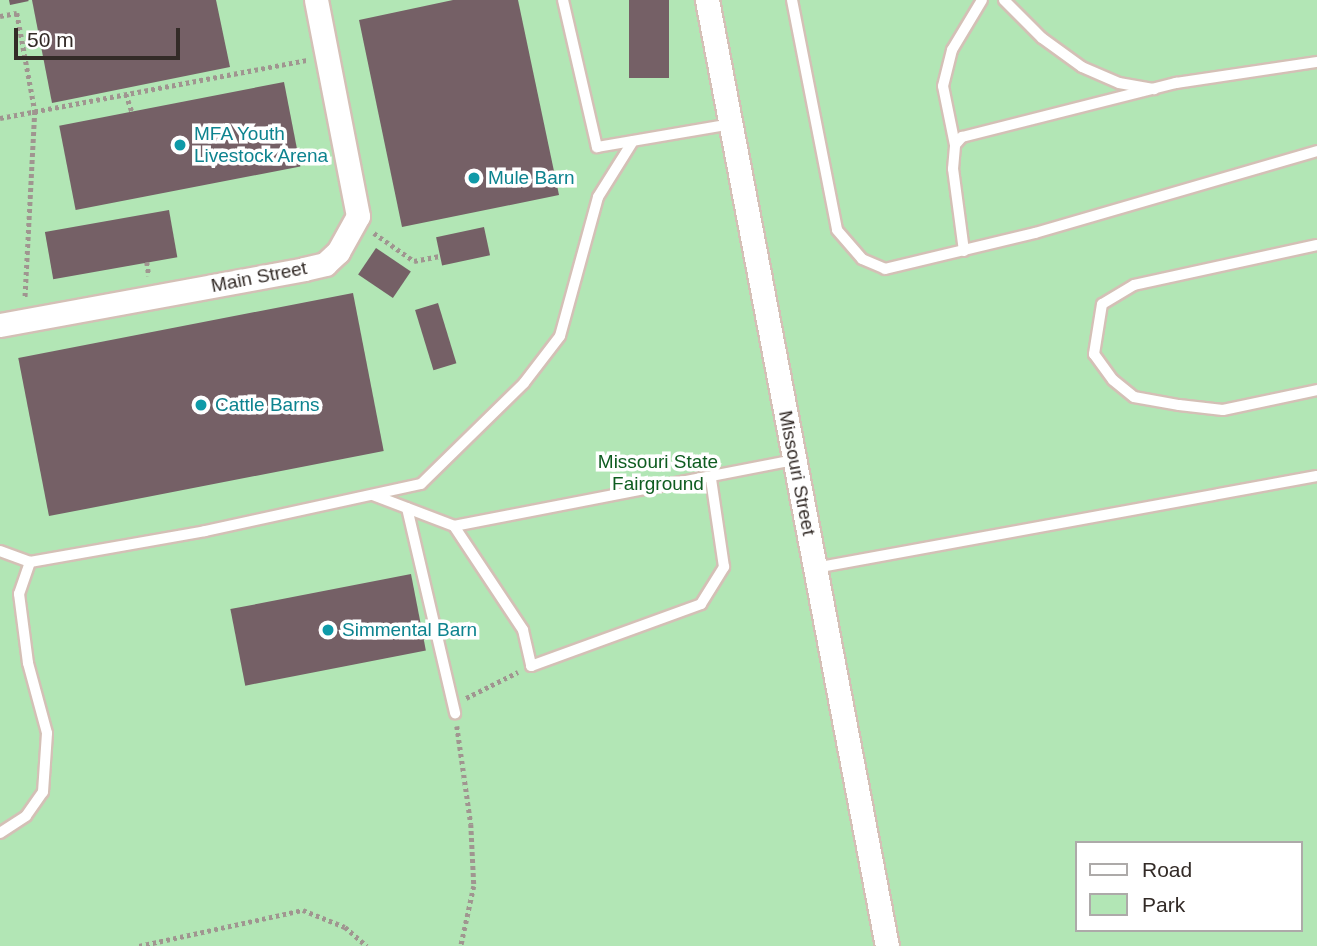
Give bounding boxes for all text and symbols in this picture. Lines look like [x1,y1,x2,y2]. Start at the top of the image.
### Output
scale bar [18,14,184,58]
text: 50 m [27,28,74,51]
place label: MFA Youth Livestock Arena [194,123,329,167]
marker: MFA Youth Livestock Arena [172,137,188,153]
place label: Mule Barn [488,167,575,189]
marker: Mule Barn [466,170,482,186]
street label: Main Street [209,257,309,297]
place label: Cattle Barns [215,394,320,416]
marker: Cattle Barns [193,397,209,413]
street label: Missouri Street [774,409,820,537]
park label: Missouri State Fairground [598,451,718,495]
place label: Simmental Barn [342,619,477,641]
marker: Simmental Barn [320,622,336,638]
legend [1076,841,1303,932]
text: Road [1142,858,1192,881]
text: Park [1142,893,1185,916]

